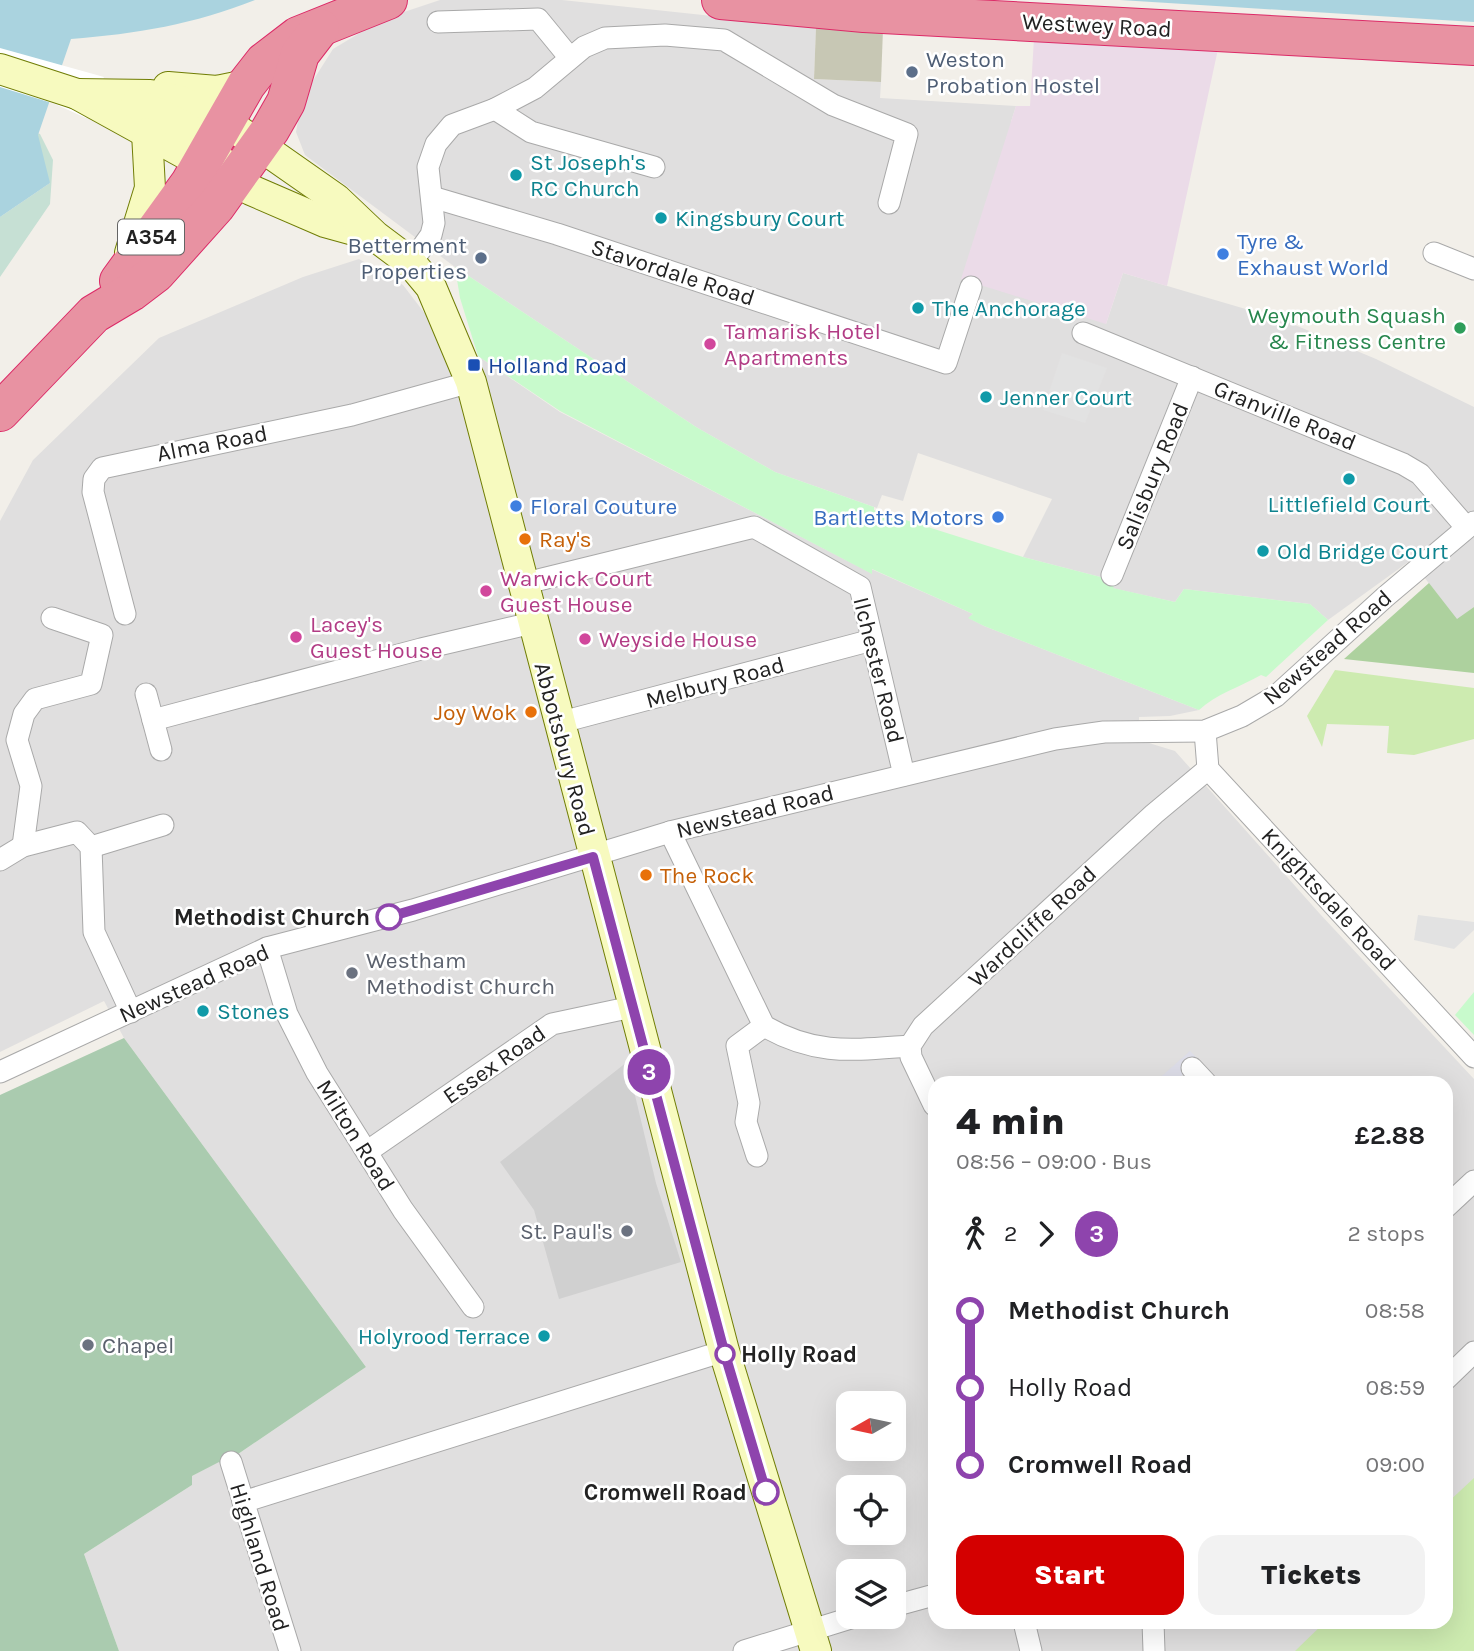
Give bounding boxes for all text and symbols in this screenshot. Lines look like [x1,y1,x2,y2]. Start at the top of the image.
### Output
street label: Westwey Road [1021,8,1173,43]
place label: Weston Probation Hostel [926,46,1100,99]
marker: Weston Probation Hostel [904,64,920,80]
place label: St Joseph's RC Church [530,149,646,202]
marker: St Joseph's RC Church [508,167,524,183]
place label: Kingsbury Court [675,205,845,232]
marker: Kingsbury Court [653,210,669,226]
road number: A354 [118,219,184,254]
place label: Tyre & Exhaust World [1237,228,1389,281]
place label: Betterment Properties [348,232,467,285]
street label: Stavordale Road [588,233,758,312]
marker: Tyre & Exhaust World [1215,246,1231,262]
marker: Betterment Properties [473,250,489,266]
place label: The Anchorage [932,295,1086,322]
marker: The Anchorage [910,300,926,316]
place label: Weymouth Squash & Fitness Centre [1248,302,1446,355]
place label: Tamarisk Hotel Apartments [724,318,881,371]
marker: Weymouth Squash & Fitness Centre [1452,320,1468,336]
marker: Tamarisk Hotel Apartments [702,336,718,352]
place label: Holland Road [488,352,627,379]
marker: Holland Road [466,357,482,373]
street label: Granville Road [1210,375,1360,456]
place label: Jenner Court [1000,384,1132,411]
marker: Jenner Court [978,389,994,405]
street label: Salisbury Road [1111,398,1194,554]
street label: Alma Road [154,420,270,467]
marker: Littlefield Court [1341,471,1357,487]
place label: Littlefield Court [1268,491,1431,518]
place label: Floral Couture [530,493,677,520]
marker: Floral Couture [508,498,524,514]
place label: Bartletts Motors [813,504,984,531]
marker: Bartletts Motors [990,509,1006,525]
place label: Ray's [539,526,592,553]
marker: Ray's [517,531,533,547]
place label: Old Bridge Court [1277,538,1449,565]
marker: Old Bridge Court [1255,543,1271,559]
place label: Warwick Court Guest House [500,565,653,618]
marker: Warwick Court Guest House [478,583,494,599]
street label: Newstead Road [1258,584,1397,711]
street label: Ilchester Road [847,594,910,746]
place label: Lacey's Guest House [310,611,443,664]
place label: Weyside House [599,626,757,653]
marker: Lacey's Guest House [288,629,304,645]
marker: Weyside House [577,631,593,647]
street label: Melbury Road [643,651,788,714]
street label: Abbotsbury Road [528,659,601,839]
place label: Joy Wok [434,699,517,726]
marker: Joy Wok [523,704,539,720]
street label: Newstead Road [674,779,837,844]
street label: Knightsdale Road [1256,822,1402,976]
street label: Wardcliffe Road [963,860,1102,993]
place label: The Rock [660,862,754,889]
marker: The Rock [638,867,654,883]
place label: Methodist Church [174,904,370,931]
marker: Methodist Church [376,904,402,930]
street label: Newstead Road [115,938,273,1029]
place label: Westham Methodist Church [366,947,555,1000]
marker: Westham Methodist Church [344,965,360,981]
place label: Stones [217,998,290,1025]
marker: Stones [195,1003,211,1019]
street label: Essex Road [438,1019,551,1110]
line badge: 3 [626,1049,672,1095]
text: 3 [642,1058,656,1086]
street label: Milton Road [311,1075,400,1196]
text: 4 min [956,1099,1065,1144]
text: £2.88 [1354,1120,1425,1151]
text: 08:56 – 09:00 · Bus [956,1148,1152,1175]
icon: walk [956,1215,994,1253]
icon: forward [1027,1215,1065,1253]
place label: St. Paul's [520,1218,613,1245]
text: 2 [1004,1220,1017,1247]
text: 3 [1089,1220,1104,1248]
text: 2 stops [1347,1220,1425,1247]
marker: St. Paul's [619,1223,635,1239]
text: Methodist Church [1008,1295,1230,1326]
text: 08:58 [1365,1297,1425,1324]
place label: Holyrood Terrace [358,1323,530,1350]
marker: Holyrood Terrace [536,1328,552,1344]
place label: Chapel [102,1332,174,1359]
marker: Chapel [80,1337,96,1353]
place label: Holly Road [741,1341,857,1368]
marker: Holly Road [715,1344,735,1364]
text: Holly Road [1008,1372,1132,1403]
text: 08:59 [1366,1374,1425,1401]
north arrow [836,1391,906,1461]
map controls [836,1391,906,1629]
text: Cromwell Road [1008,1449,1193,1480]
text: 09:00 [1365,1451,1425,1478]
button: locate [836,1475,906,1545]
place label: Cromwell Road [584,1479,747,1506]
marker: Cromwell Road [753,1479,779,1505]
street label: Highland Road [224,1480,295,1635]
button: Start [956,1535,1184,1615]
button: Tickets [1198,1535,1425,1615]
button: layers [836,1559,906,1629]

